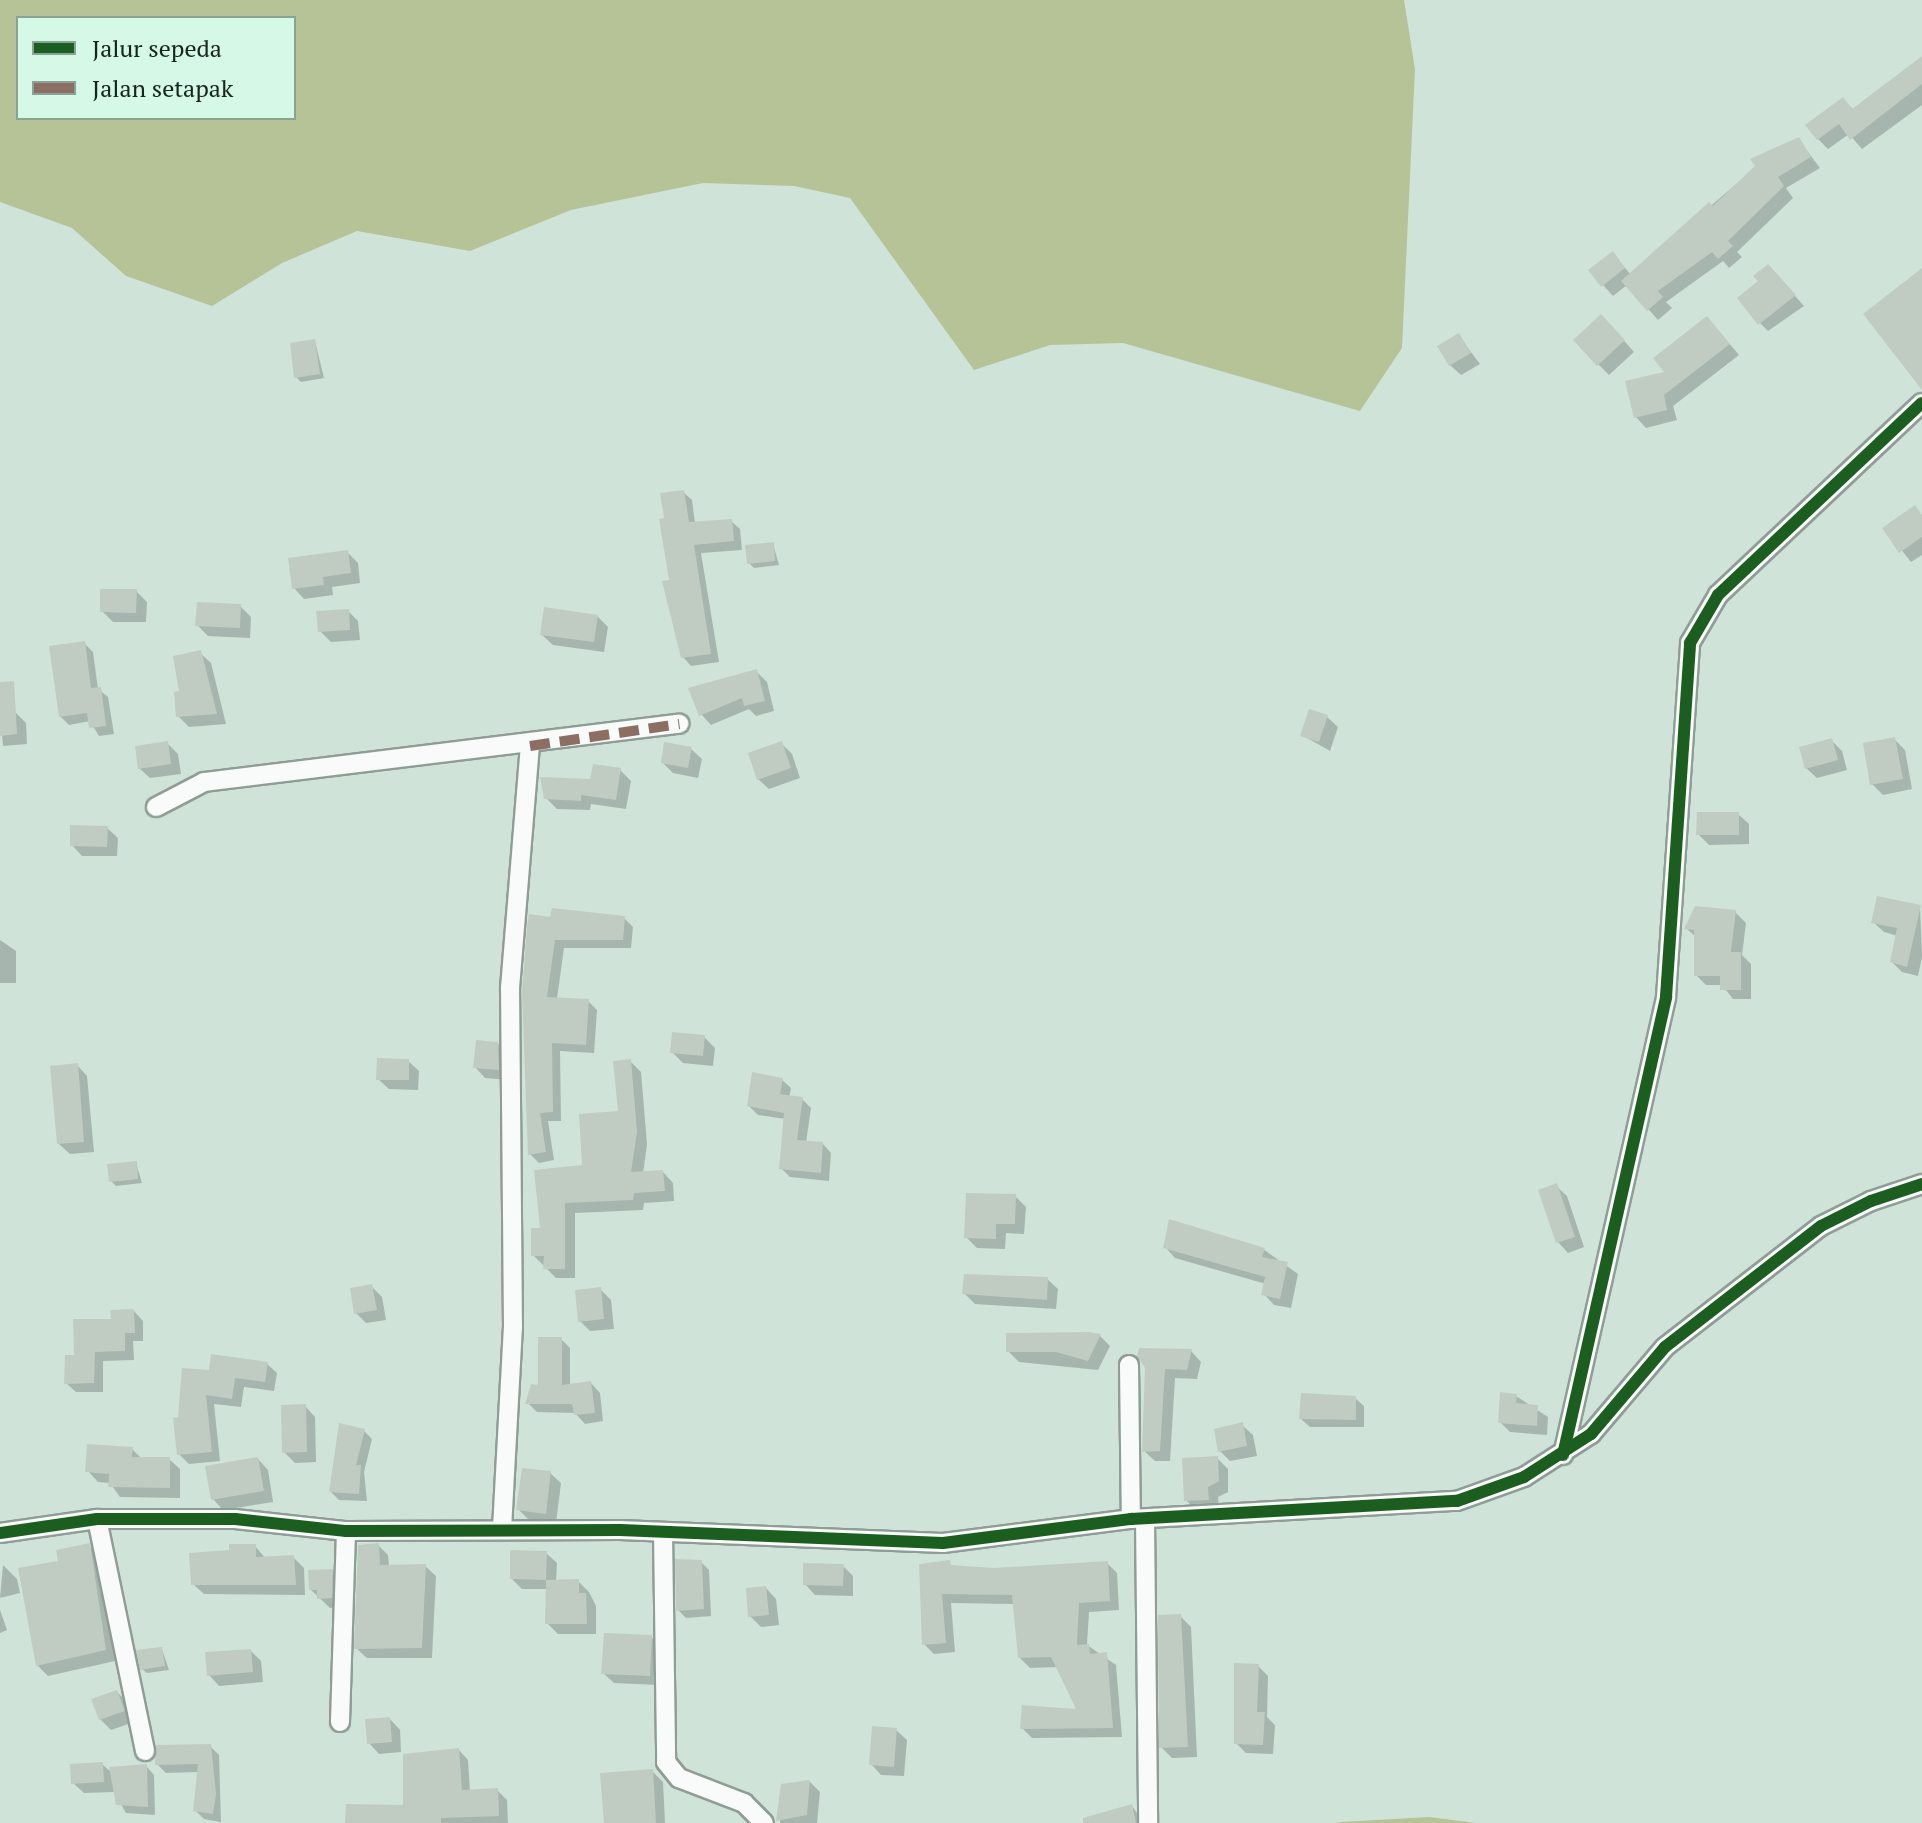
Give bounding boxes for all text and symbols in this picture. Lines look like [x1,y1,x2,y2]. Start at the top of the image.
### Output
legend [16,16,296,120]
text: Jalur sepeda [92,32,222,64]
text: Jalan setapak [92,72,233,104]

